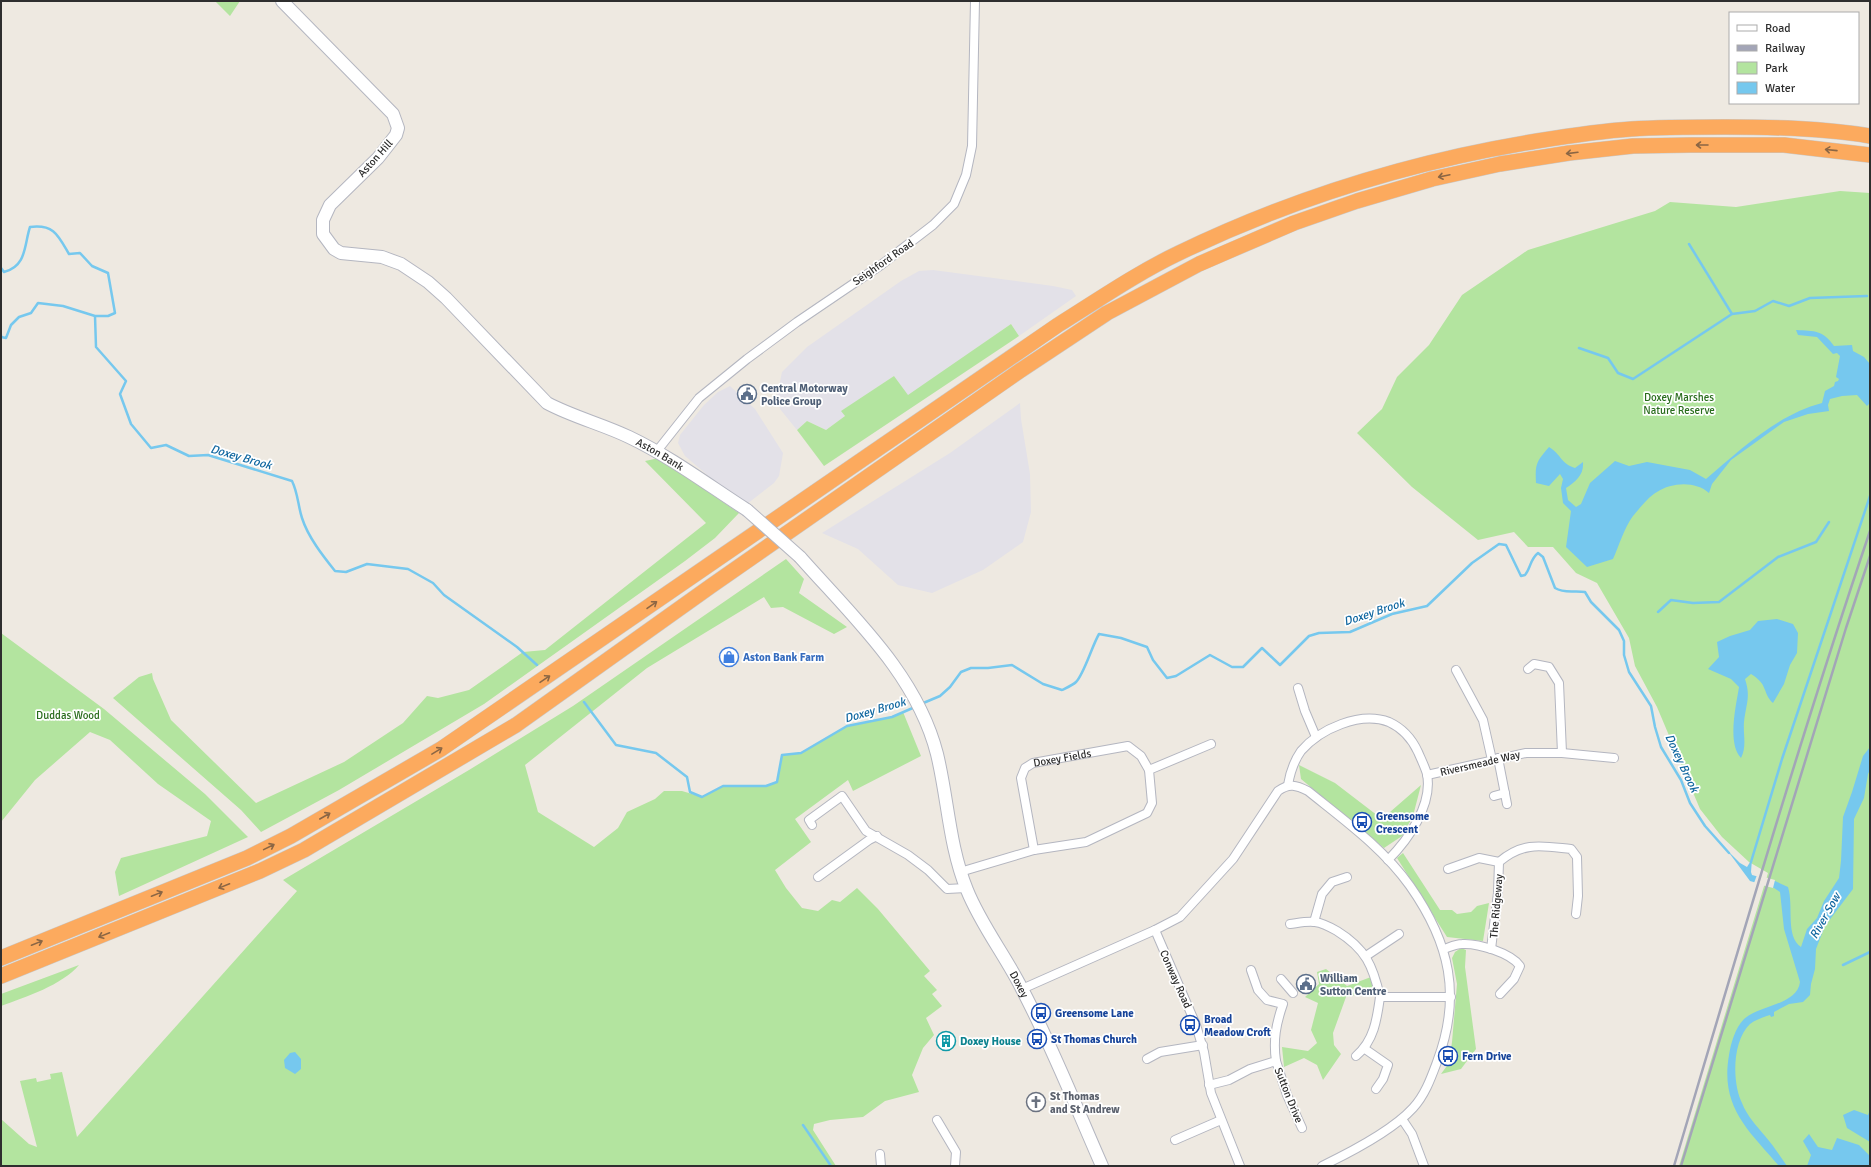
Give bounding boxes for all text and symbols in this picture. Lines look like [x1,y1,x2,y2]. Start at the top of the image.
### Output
legend [1729,12,1859,104]
text: Road [1765,21,1791,36]
text: Railway [1765,41,1805,56]
text: Park [1765,61,1788,76]
text: Water [1765,81,1796,96]
street label: Aston Hill [355,137,396,180]
one-way arrow [1696,141,1709,149]
one-way arrow [1825,147,1838,154]
one-way arrow [1566,149,1579,156]
one-way arrow [1438,173,1451,181]
street label: Seighford Road [850,237,916,288]
place label: Central Motorway Police Group [761,382,848,408]
public building icon: Central Motorway Police Group [736,383,758,405]
park label: Doxey Marshes Nature Reserve [1643,391,1715,417]
street label: Aston Bank [634,436,687,474]
water label: Doxey Brook [209,442,274,474]
water label: Doxey Brook [1342,595,1407,629]
one-way arrow [646,601,657,609]
shop icon: Aston Bank Farm [718,646,740,668]
place label: Aston Bank Farm [743,651,824,664]
one-way arrow [540,675,551,683]
water label: Doxey Brook [843,694,908,726]
park label: Duddas Wood [36,709,100,722]
water label: Doxey Brook [1661,732,1702,796]
one-way arrow [431,747,443,755]
street label: Doxey Fields [1032,747,1092,770]
street label: Riversmeade Way [1439,748,1522,779]
place label: Greensome Crescent [1376,810,1430,836]
bus stop icon: Greensome Crescent [1351,811,1373,833]
one-way arrow [319,812,331,820]
one-way arrow [263,843,275,850]
street label: The Ridgeway [1487,873,1506,939]
one-way arrow [218,882,230,890]
one-way arrow [151,890,163,897]
water label: River Sow [1807,890,1845,942]
one-way arrow [98,932,110,940]
one-way arrow [31,939,43,946]
street label: Conway Road [1157,948,1194,1011]
street label: Doxey [1007,969,1032,1001]
place label: William Sutton Centre [1320,972,1387,998]
public building icon: William Sutton Centre [1295,973,1317,995]
bus stop icon: Greensome Lane [1030,1002,1052,1024]
place label: Greensome Lane [1055,1007,1134,1020]
place label: Broad Meadow Croft [1204,1013,1271,1039]
bus stop icon: Broad Meadow Croft [1179,1014,1201,1036]
bus stop icon: St Thomas Church [1026,1028,1048,1050]
building icon: Doxey House [935,1030,957,1052]
place label: St Thomas Church [1051,1033,1137,1046]
place label: Doxey House [960,1035,1022,1048]
bus stop icon: Fern Drive [1437,1045,1459,1067]
place label: Fern Drive [1462,1050,1512,1063]
street label: Sutton Drive [1272,1066,1306,1125]
place label: St Thomas and St Andrew [1050,1090,1120,1116]
church icon: St Thomas and St Andrew [1025,1091,1047,1113]

